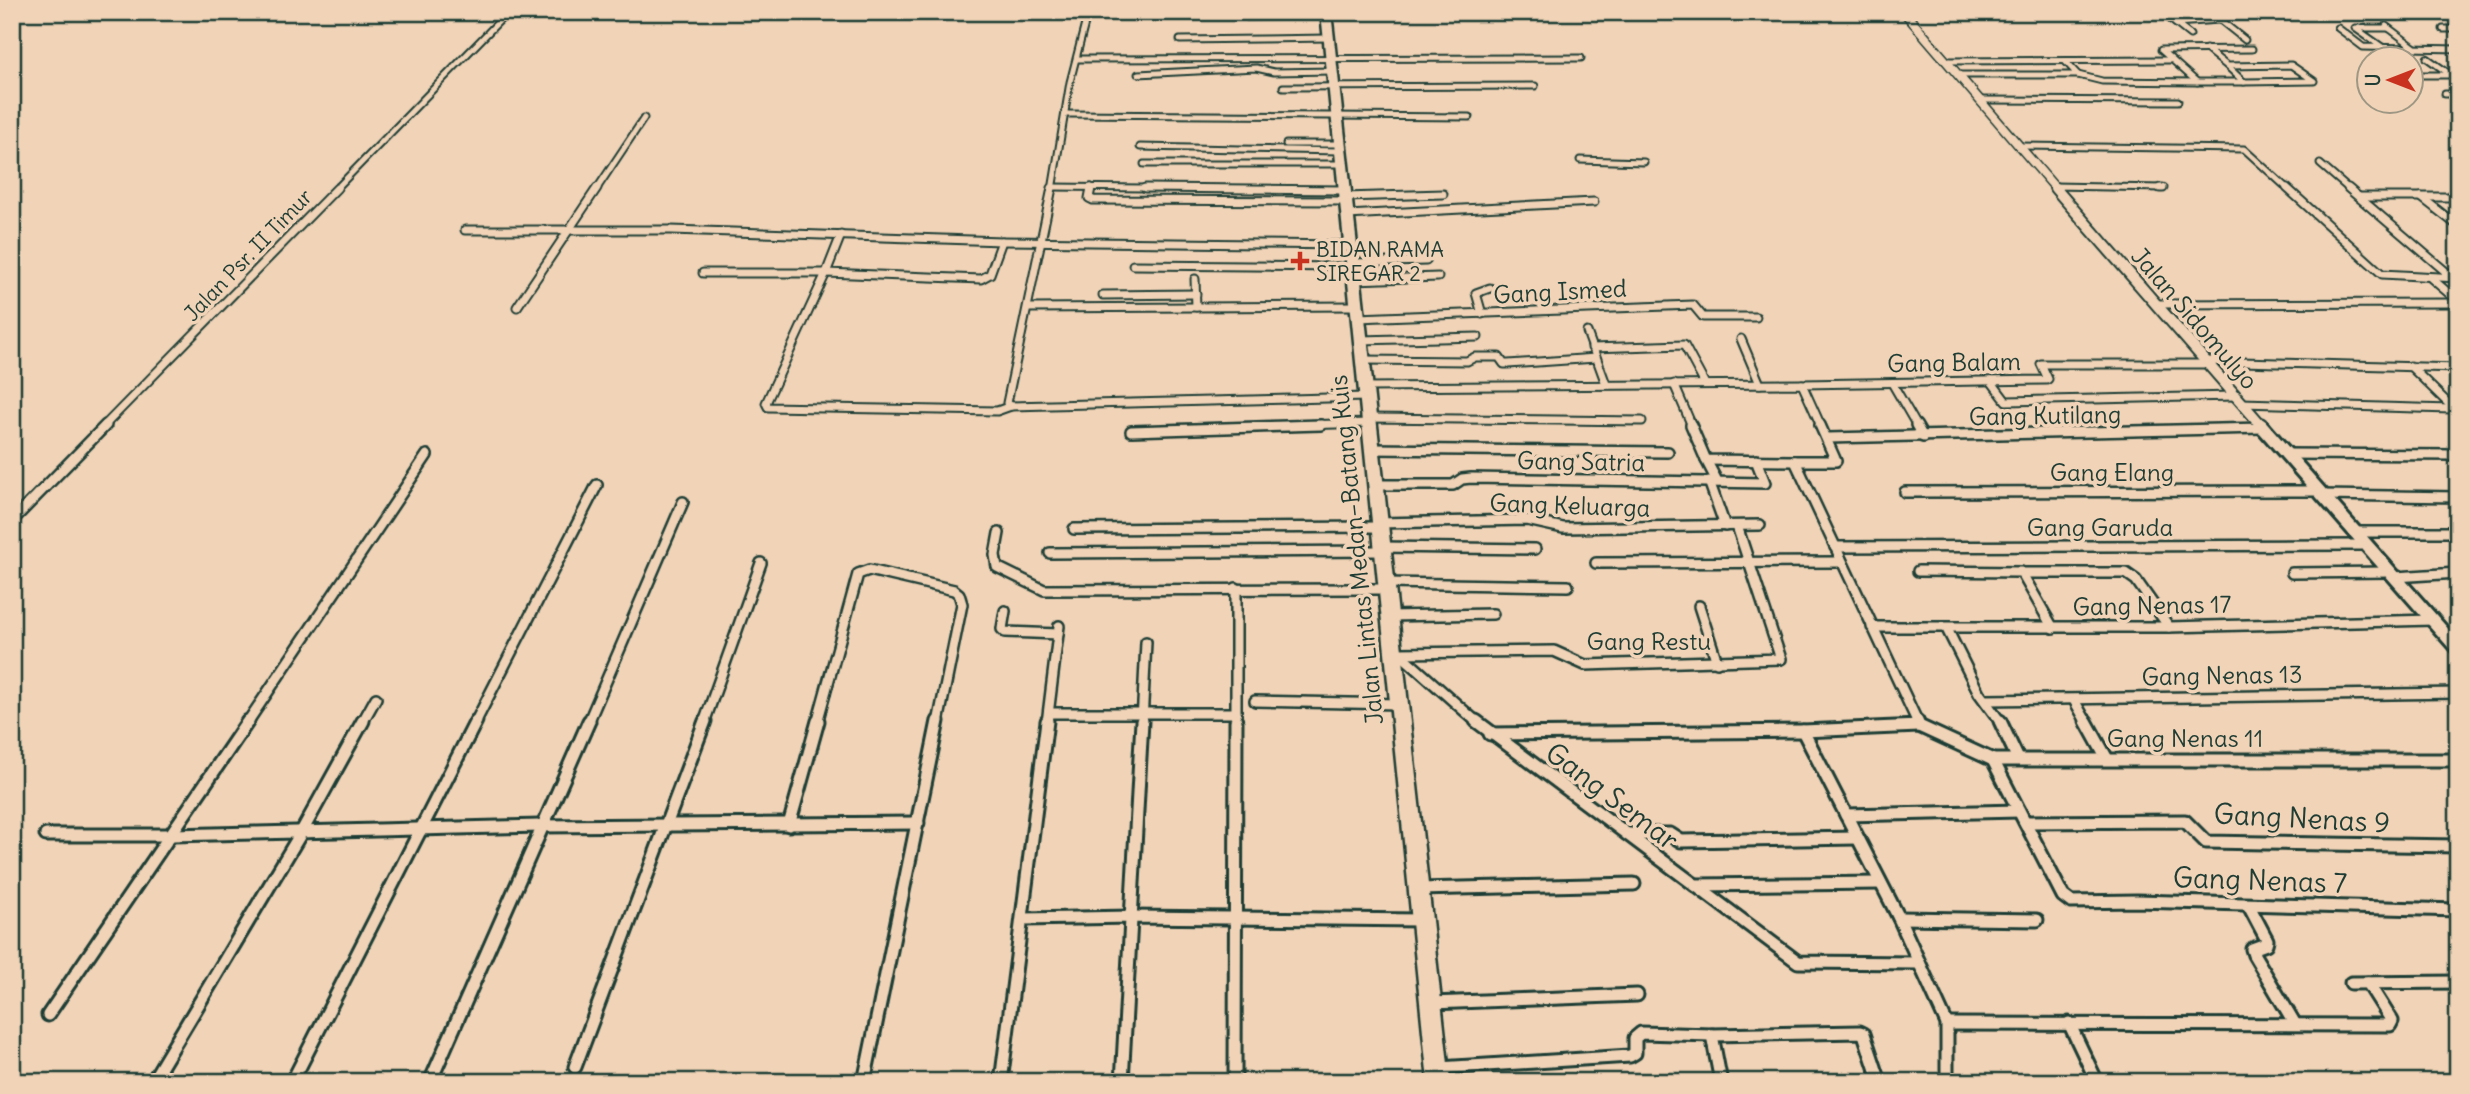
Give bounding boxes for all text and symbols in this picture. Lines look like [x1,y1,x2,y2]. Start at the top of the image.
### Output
north arrow [2354,46,2424,116]
text: U [2361,74,2385,86]
street label: Jalan Psr. II Timur [178,183,318,327]
place label: BIDAN RAMA SIREGAR 2 [1316,236,1444,287]
street label: Jalan Sidomulyo [2125,241,2265,395]
marker: BIDAN RAMA SIREGAR 2 [1290,251,1310,271]
street label: Gang Ismed [1493,273,1627,309]
street label: Gang Balam [1887,346,2021,378]
street label: Jalan Lintas Medan–Batang Kuis [1323,374,1389,726]
street label: Gang Kutilang [1969,399,2121,431]
street label: Gang Satria [1517,445,1645,477]
street label: Gang Elang [2050,457,2174,487]
street label: Gang Keluarga [1489,487,1651,523]
street label: Gang Garuda [2027,512,2173,542]
street label: Gang Nenas 17 [2072,589,2232,621]
street label: Gang Restu [1587,626,1711,656]
street label: Gang Nenas 13 [2141,659,2303,691]
street label: Gang Nenas 11 [2107,723,2263,753]
street label: Gang Semar [1538,734,1686,858]
street label: Gang Nenas 9 [2213,795,2391,841]
street label: Gang Nenas 7 [2172,859,2348,901]

